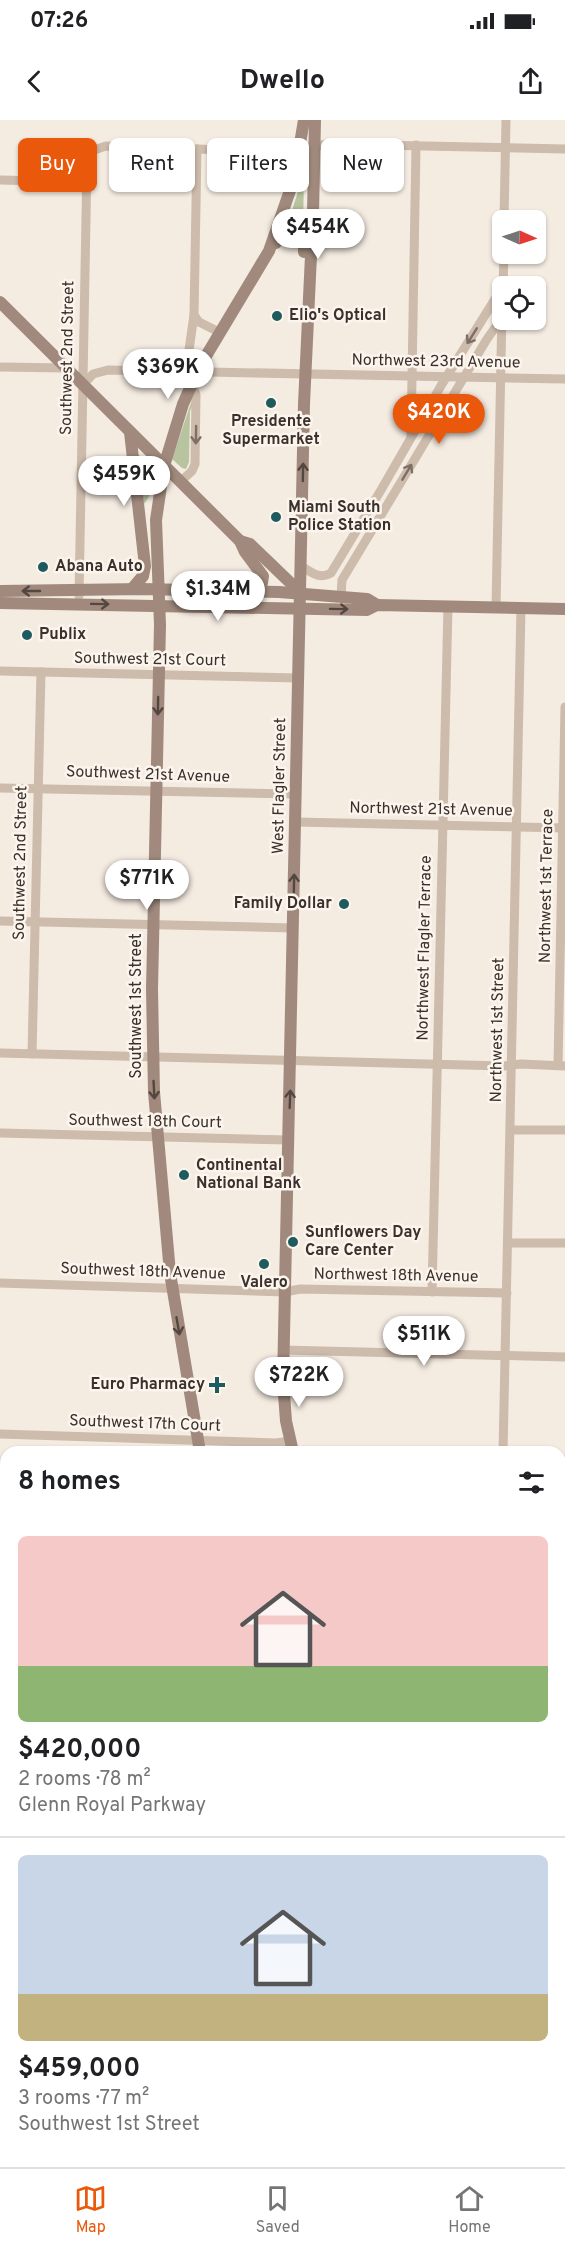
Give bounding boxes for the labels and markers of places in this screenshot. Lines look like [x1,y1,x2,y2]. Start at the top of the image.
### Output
pin: $454K [276,209,360,260]
place label: Elio's Optical [289,306,386,326]
marker: Elio's Optical [270,309,284,323]
pin: $369K [126,349,210,400]
pin: $420K [397,394,481,445]
marker: Presidente Supermarket [264,396,278,410]
place label: Presidente Supermarket [222,412,320,450]
pin: $459K [82,456,166,507]
place label: Miami South Police Station [288,498,391,536]
marker: Miami South Police Station [269,510,283,524]
place label: Abana Auto [55,557,143,577]
marker: Abana Auto [36,560,50,574]
pin: $1.34M [169,571,267,622]
place label: Publix [39,625,86,645]
marker: Publix [20,628,34,642]
pin: $771K [105,860,189,911]
place label: Family Dollar [234,894,332,914]
marker: Family Dollar [337,897,351,911]
place label: Continental National Bank [196,1156,301,1194]
marker: Continental National Bank [177,1168,191,1182]
place label: Sunflowers Day Care Center [305,1223,421,1261]
marker: Sunflowers Day Care Center [286,1235,300,1249]
marker: Valero [257,1257,271,1271]
place label: Valero [240,1273,288,1293]
pin: $511K [382,1316,466,1367]
pin: $722K [257,1357,341,1408]
place label: Euro Pharmacy [90,1375,205,1395]
marker: Euro Pharmacy [210,1378,224,1392]

